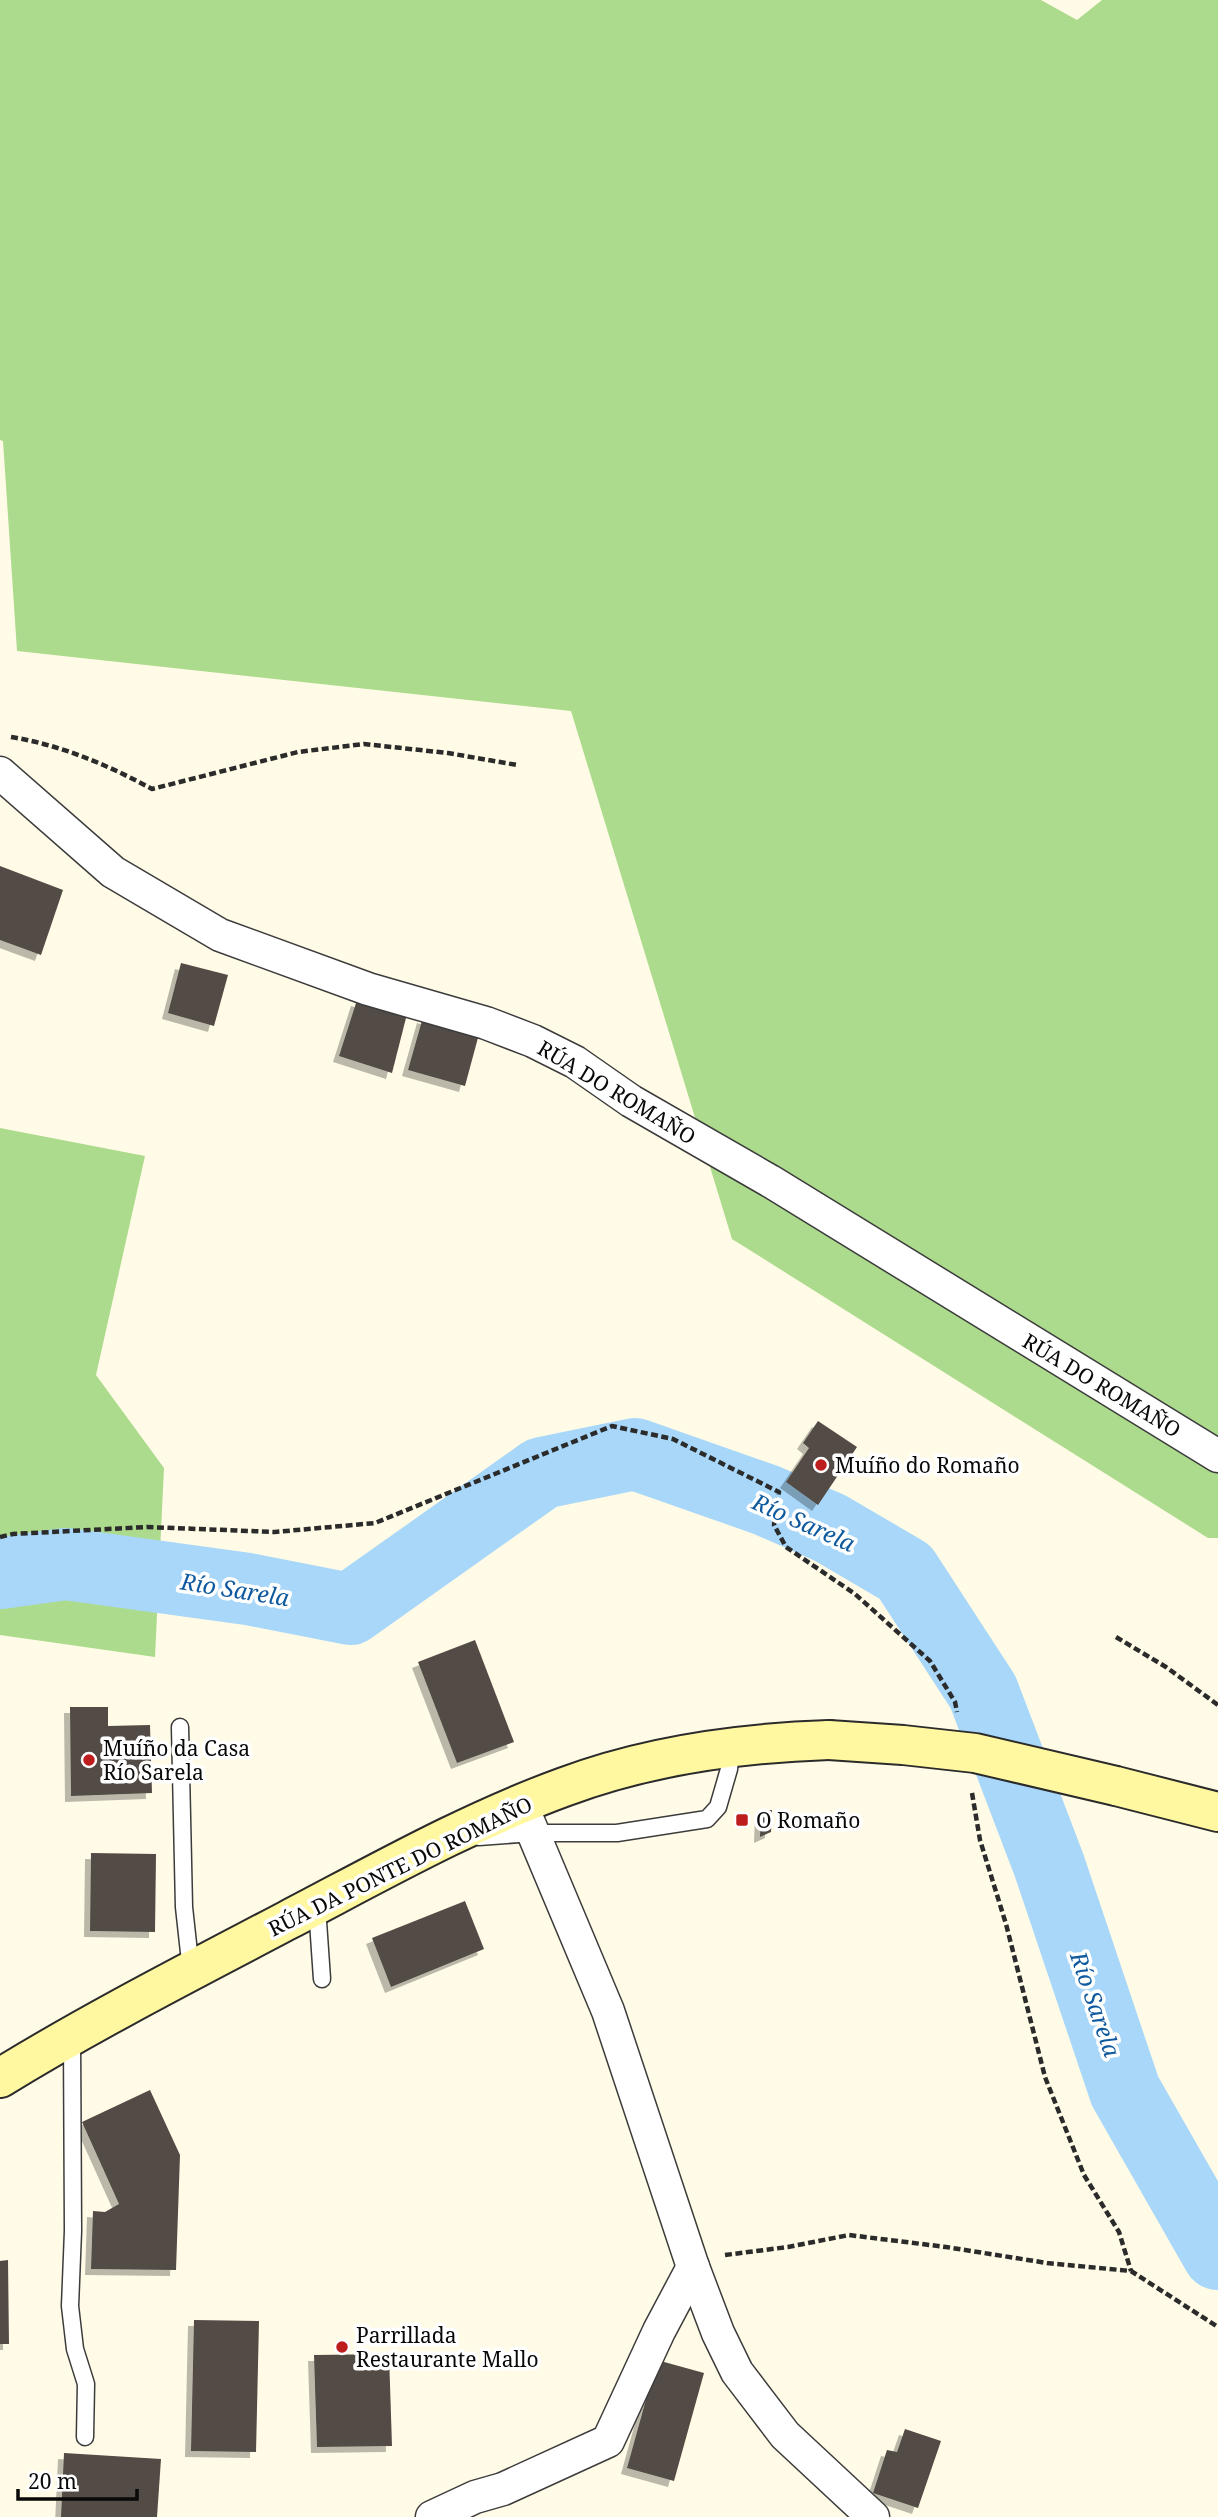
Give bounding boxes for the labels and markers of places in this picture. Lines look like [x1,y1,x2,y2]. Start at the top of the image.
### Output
place label: Muíño do Romaño [835,1451,1020,1479]
marker: Muíño do Romaño [813,1457,829,1473]
place label: Muíño da Casa Río Sarela [103,1734,250,1786]
marker: Muíño da Casa Río Sarela [81,1752,97,1768]
place label: O Romaño [756,1806,860,1834]
marker: O Romaño [734,1812,750,1828]
place label: Parrillada Restaurante Mallo [356,2321,539,2373]
marker: Parrillada Restaurante Mallo [334,2339,350,2355]

